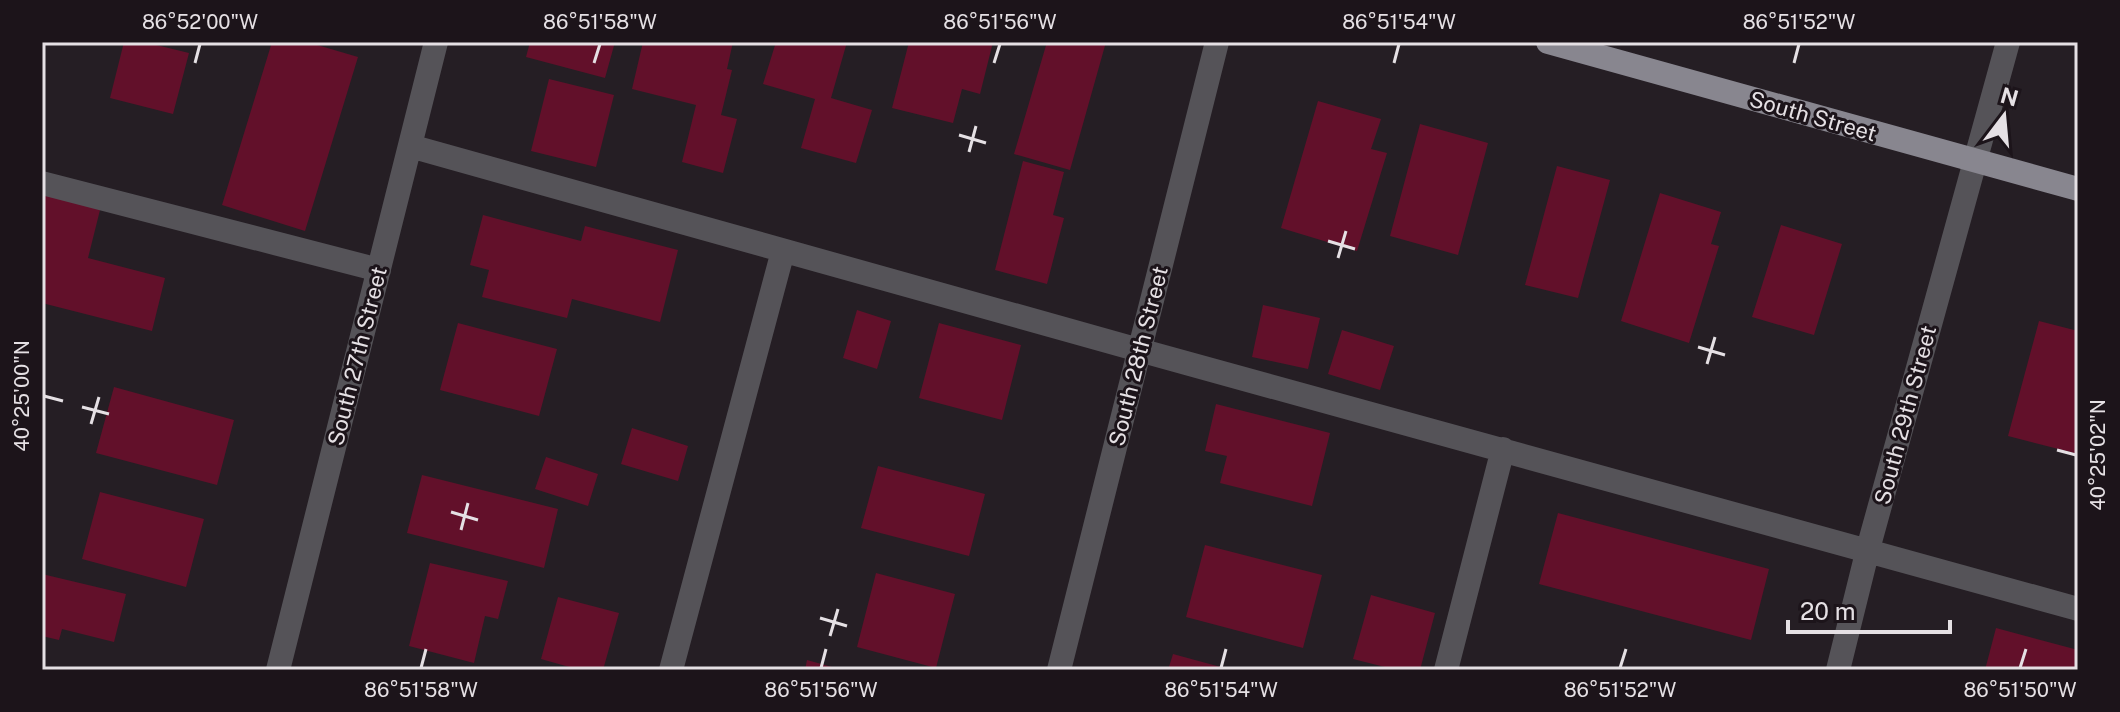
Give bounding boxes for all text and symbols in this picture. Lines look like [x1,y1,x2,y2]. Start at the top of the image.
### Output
text: 86°52'00"W [142,10,258,34]
text: 86°51'58"W [543,10,657,34]
text: 86°51'56"W [943,10,1057,34]
text: 86°51'54"W [1342,10,1456,34]
text: 86°51'52"W [1743,10,1855,34]
north arrow [1964,76,2044,156]
text: N [1998,82,2021,112]
street label: South Street [1747,85,1879,147]
street label: South 28th Street [1103,263,1173,449]
street label: South 27th Street [322,264,392,448]
street label: South 29th Street [1869,323,1941,507]
text: 40°25'00"N [10,340,34,452]
text: 40°25'02"N [2086,399,2110,511]
scale bar [1788,584,1950,634]
text: 20 m [1800,597,1856,625]
text: 86°51'58"W [364,678,478,702]
text: 86°51'56"W [764,678,878,702]
text: 86°51'54"W [1164,678,1278,702]
text: 86°51'52"W [1564,678,1676,702]
text: 86°51'50"W [1963,678,2077,702]

